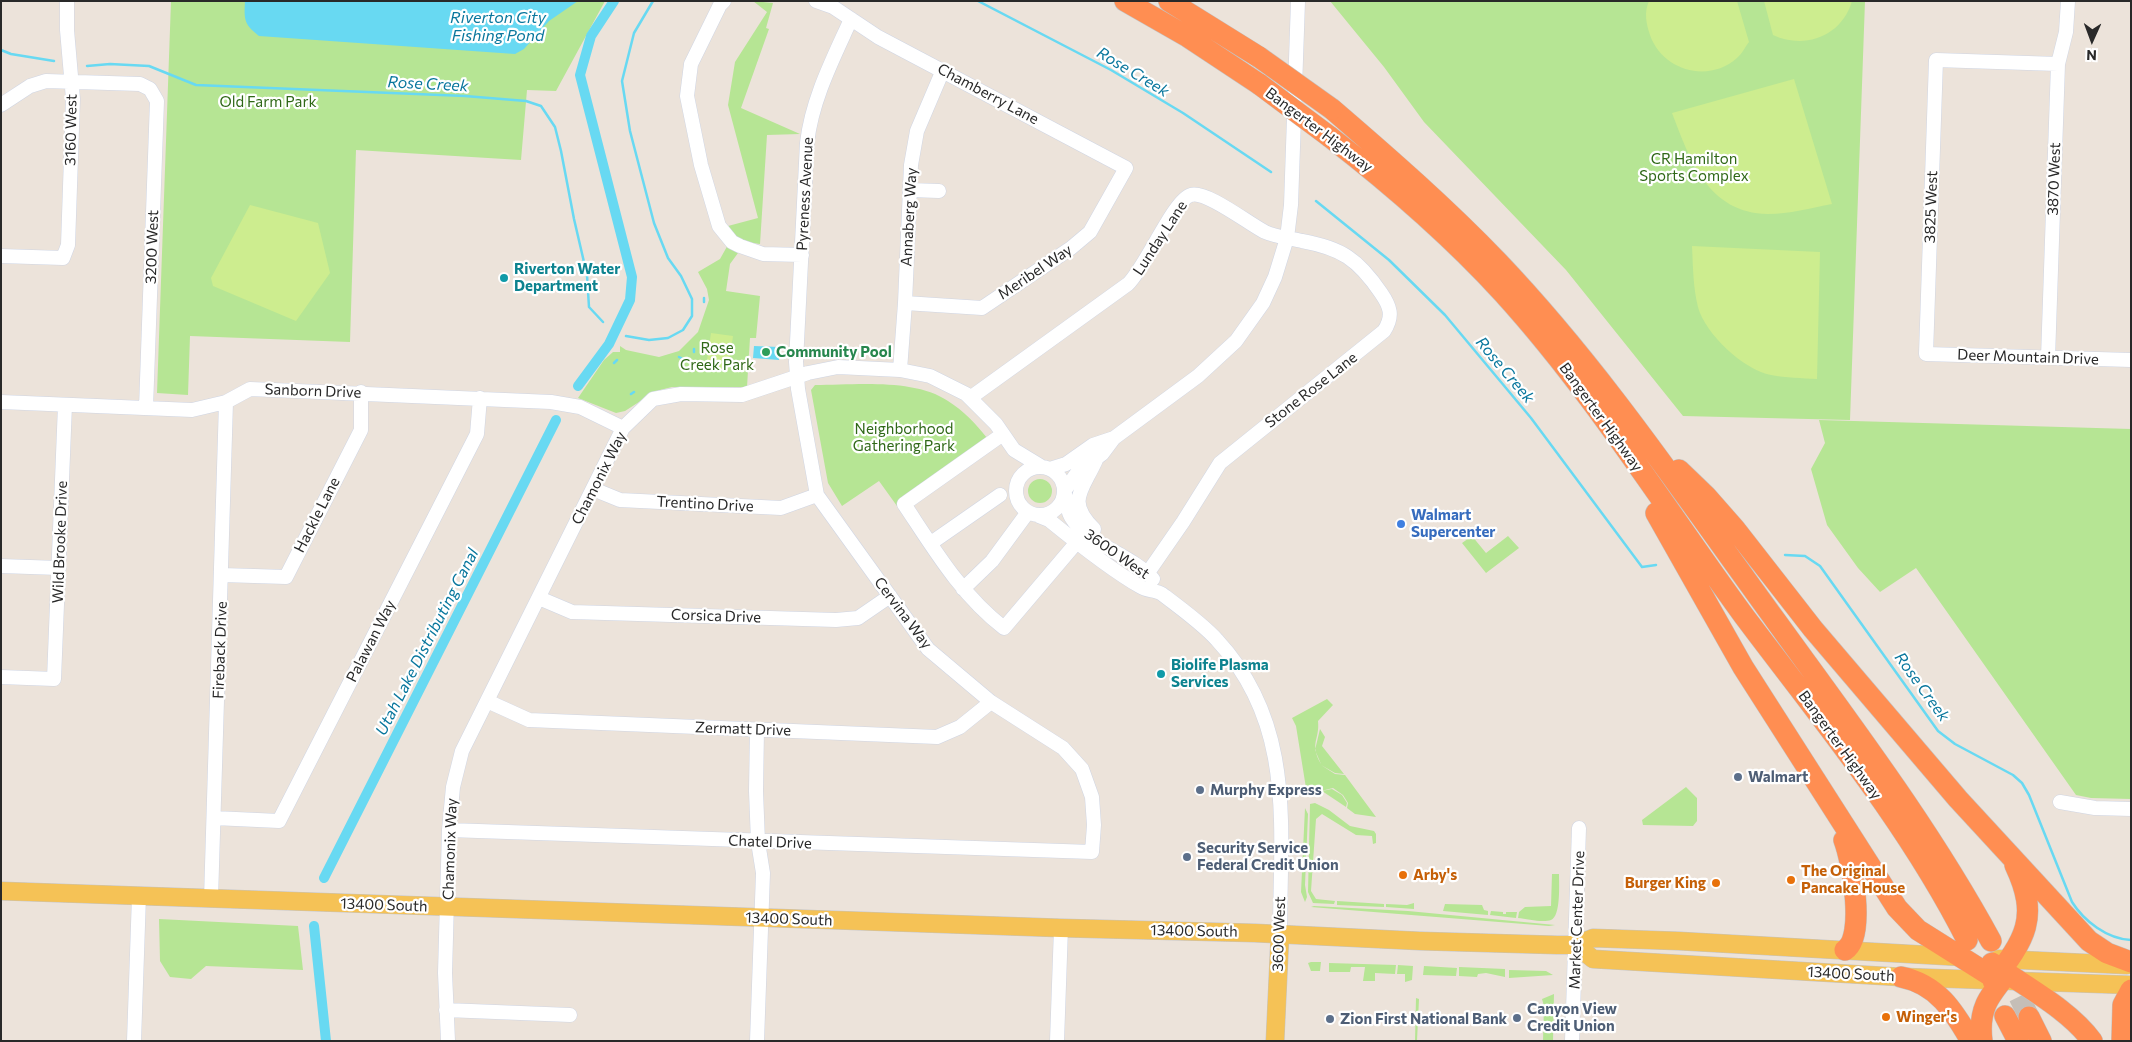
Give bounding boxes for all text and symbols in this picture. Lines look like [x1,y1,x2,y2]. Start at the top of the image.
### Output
water label: Riverton City Fishing Pond [450,8,546,46]
north arrow [2067,15,2117,65]
water label: Rose Creek [1093,43,1173,101]
text: N [2086,47,2097,64]
street label: Chamberry Lane [934,60,1042,128]
water label: Rose Creek [387,72,469,96]
street label: Bangerter Highway [1262,84,1376,176]
park label: Old Farm Park [219,93,317,111]
street label: 3160 West [61,94,81,166]
street label: Pyreness Avenue [793,137,817,251]
street label: 3870 West [2044,142,2064,216]
park label: CR Hamilton Sports Complex [1639,150,1749,185]
street label: Annaberg Way [897,167,921,267]
street label: 3825 West [1921,170,1941,244]
street label: Lunday Lane [1129,197,1191,279]
street label: 3200 West [142,210,162,284]
street label: Meribel Way [995,241,1075,303]
place label: Riverton Water Department [514,260,620,295]
marker: Riverton Water Department [498,272,510,284]
water label: Rose Creek [1472,333,1538,407]
park label: Rose Creek Park [680,339,754,374]
place label: Community Pool [776,343,892,361]
marker: Community Pool [760,346,772,358]
street label: Deer Mountain Drive [1957,346,2099,368]
street label: Stone Rose Lane [1261,348,1361,432]
street label: Bangerter Highway [1556,359,1646,475]
street label: Sanborn Drive [264,380,362,402]
park label: Neighborhood Gathering Park [853,420,955,455]
street label: Chamonix Way [568,428,630,528]
street label: Hackle Lane [290,474,344,556]
street label: Wild Brooke Drive [49,480,71,604]
street label: Trentino Drive [656,492,754,516]
place label: Walmart Supercenter [1411,506,1496,541]
marker: Walmart Supercenter [1395,518,1407,530]
street label: 3600 West [1081,525,1153,583]
water label: Utah Lake Distributing Canal [371,545,483,739]
street label: Cervina Way [870,574,936,652]
street label: Palawan Way [343,597,399,685]
street label: Fireback Drive [209,601,231,699]
street label: Corsica Drive [671,605,761,627]
water label: Rose Creek [1890,649,1954,725]
place label: Biolife Plasma Services [1171,656,1269,691]
marker: Biolife Plasma Services [1155,668,1167,680]
street label: Bangerter Highway [1795,687,1885,803]
street label: Zermatt Drive [695,718,791,740]
place label: Walmart [1748,768,1808,786]
marker: Walmart [1732,771,1744,783]
place label: Murphy Express [1210,781,1322,799]
marker: Murphy Express [1194,784,1206,796]
street label: Chamonix Way [439,798,461,900]
street label: Chatel Drive [728,832,812,852]
place label: Security Service Federal Credit Union [1197,839,1339,874]
street label: Market Center Drive [1566,850,1588,990]
marker: Security Service Federal Credit Union [1181,851,1193,863]
place label: The Original Pancake House [1801,862,1905,897]
place label: Arby's [1413,866,1457,884]
marker: Arby's [1397,869,1409,881]
place label: Burger King [1625,874,1706,892]
marker: The Original Pancake House [1785,874,1797,886]
marker: Burger King [1710,877,1722,889]
street label: 13400 South [340,894,428,916]
street label: 3600 West [1269,896,1289,972]
street label: 13400 South [745,908,833,930]
street label: 13400 South [1150,921,1238,941]
street label: 13400 South [1807,963,1895,985]
place label: Canyon View Credit Union [1527,1000,1617,1035]
place label: Winger's [1896,1008,1957,1026]
place label: Zion First National Bank [1340,1010,1507,1028]
marker: Winger's [1880,1011,1892,1023]
marker: Canyon View Credit Union [1511,1012,1523,1024]
marker: Zion First National Bank [1324,1013,1336,1025]

